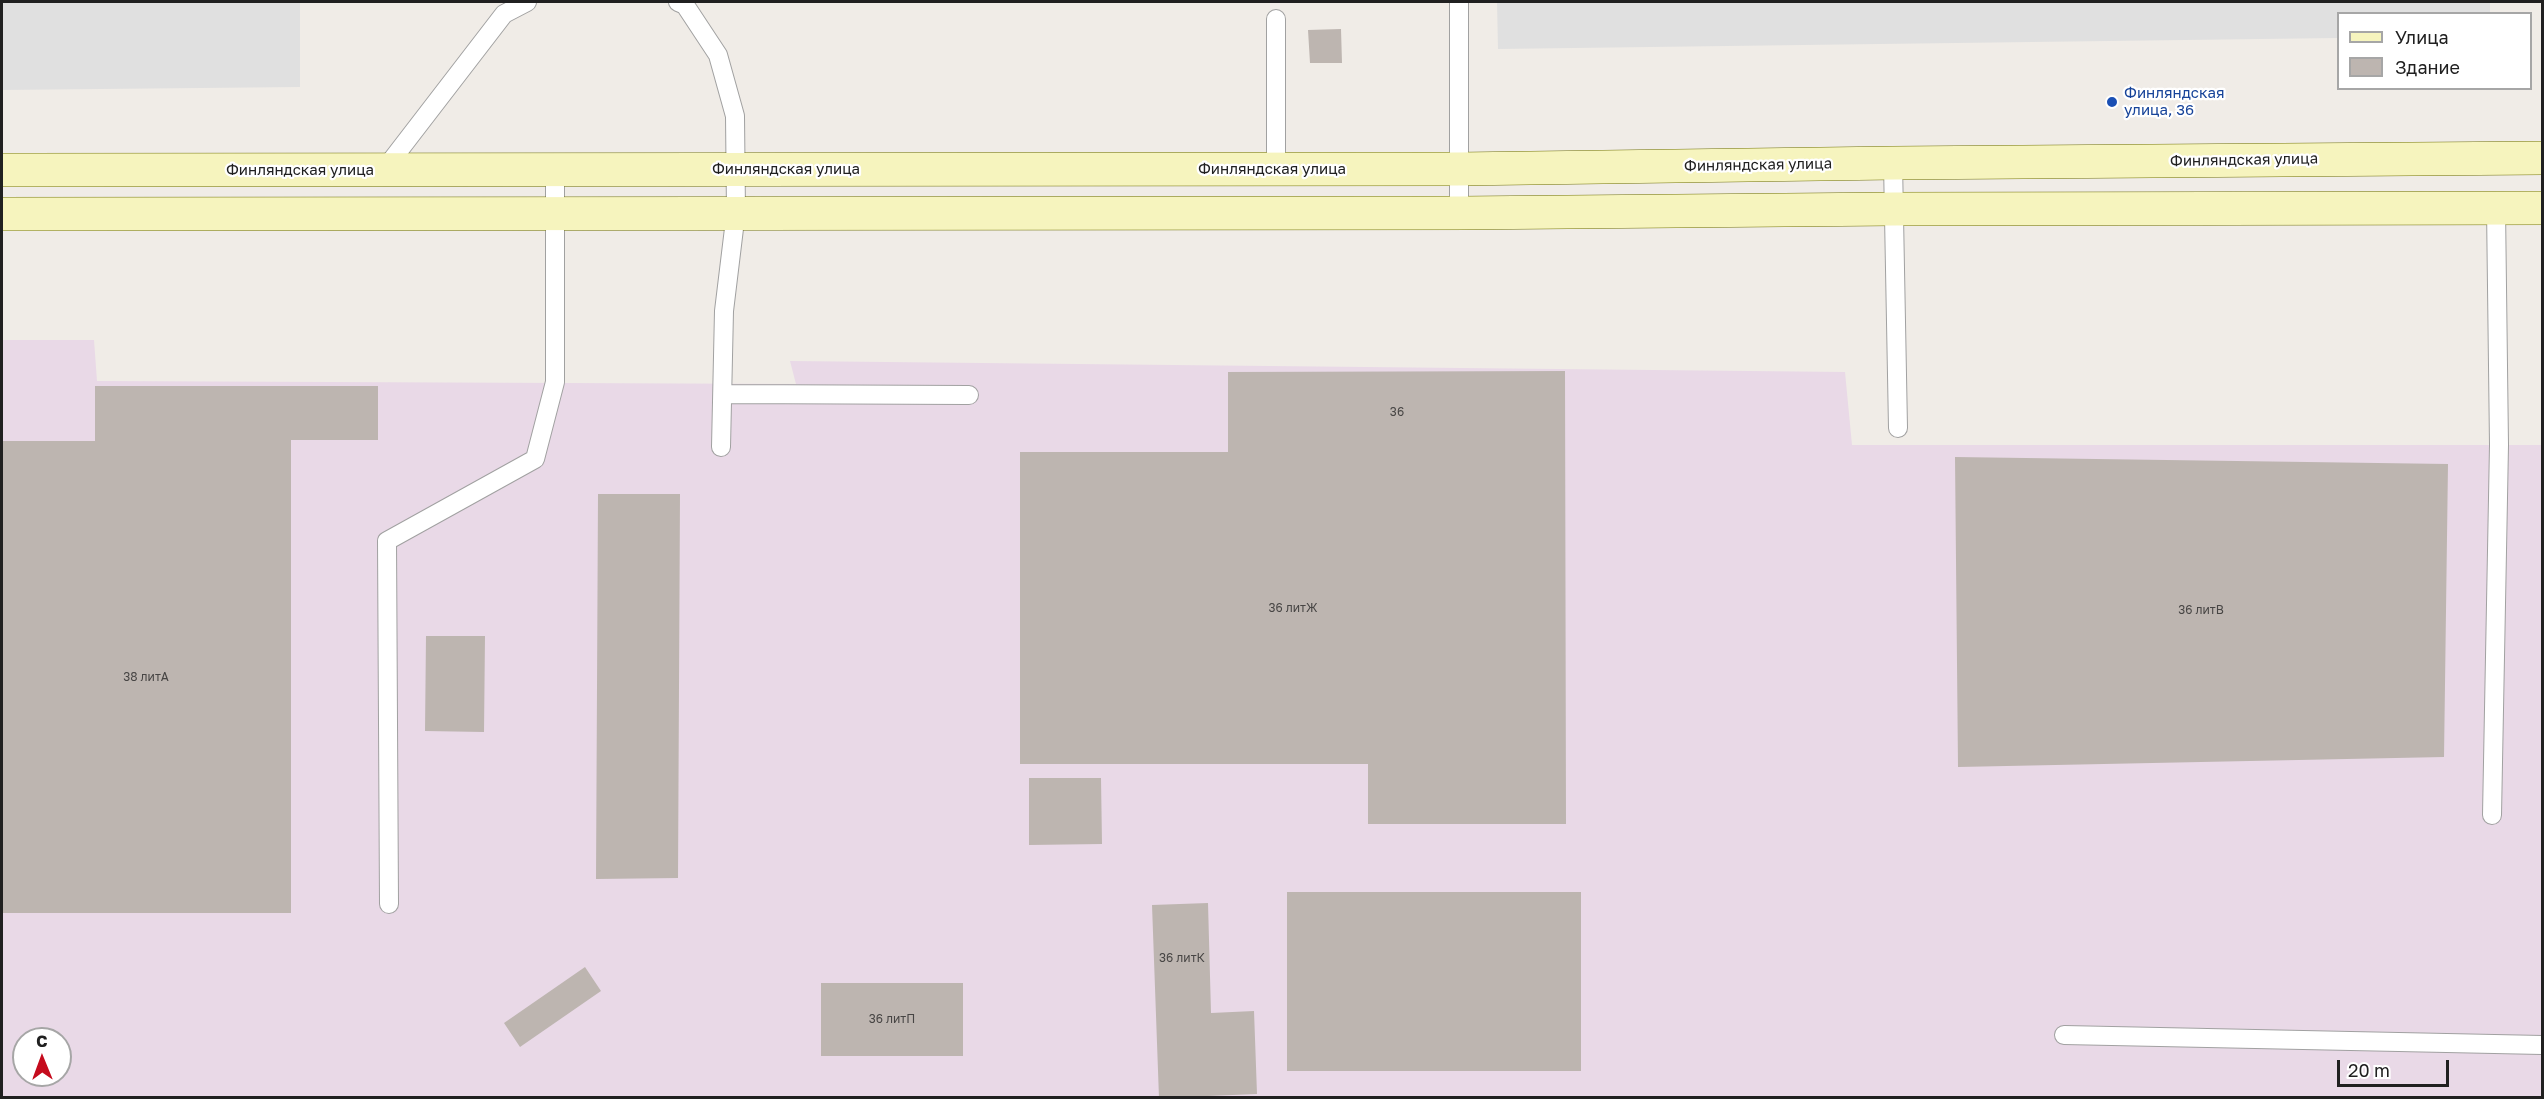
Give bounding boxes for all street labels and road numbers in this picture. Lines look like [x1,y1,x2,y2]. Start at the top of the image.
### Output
street label: Финляндская улица [2170,150,2318,170]
street label: Финляндская улица [1684,155,1832,175]
street label: Финляндская улица [712,160,860,178]
street label: Финляндская улица [1198,160,1346,178]
street label: Финляндская улица [226,161,374,179]

